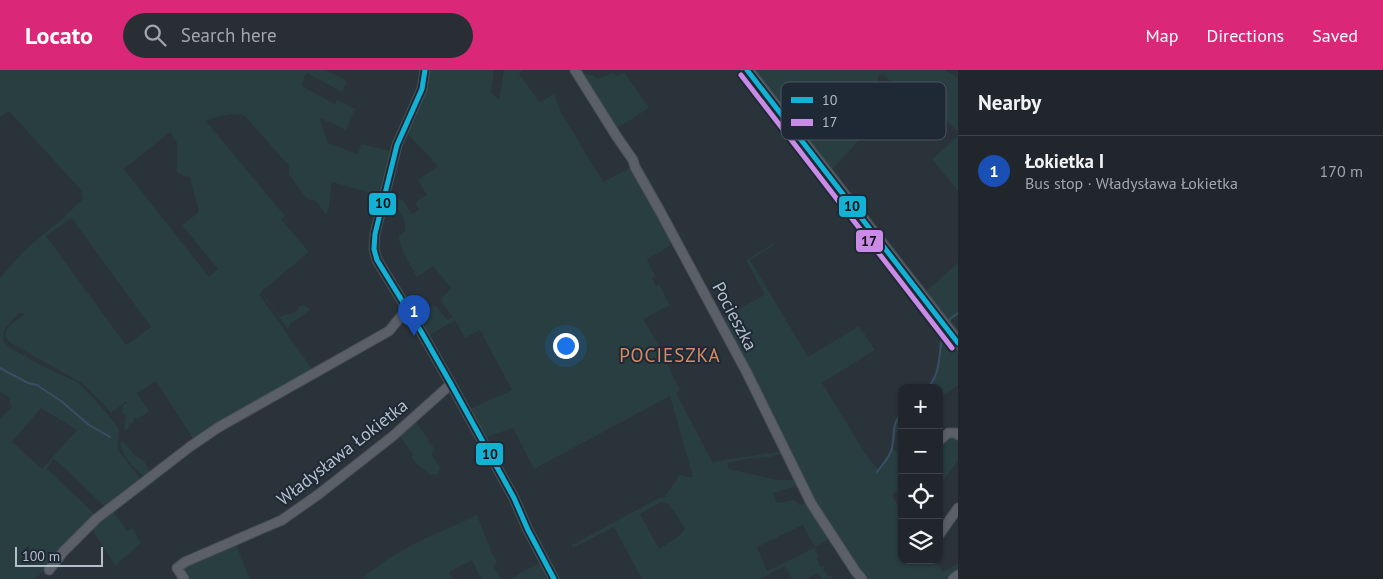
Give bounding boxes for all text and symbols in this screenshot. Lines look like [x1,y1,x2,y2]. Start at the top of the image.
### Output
search box [123,13,473,58]
text: Locato [25,20,93,51]
icon: search [141,21,169,49]
text: Search here [181,23,277,47]
text: Map [1146,24,1178,47]
text: Directions [1206,24,1284,47]
text: Saved [1312,24,1358,47]
legend [781,82,946,140]
text: Nearby [978,89,1041,116]
text: 10 [822,91,838,109]
text: 17 [822,113,837,131]
text: Łokietka I [1025,149,1104,173]
text: 1 [989,161,999,181]
text: 170 m [1320,161,1363,181]
text: Bus stop · Władysława Łokietka [1025,173,1238,193]
line badge: 10 [368,192,397,216]
text: 10 [375,194,391,212]
line badge: 10 [838,195,867,218]
text: 10 [844,197,860,215]
line badge: 17 [855,229,884,253]
text: 17 [861,232,877,250]
street label: Pocieszka [707,278,763,354]
pin: 1 [398,295,430,336]
your location [553,333,579,359]
district label: POCIESZKA [619,343,721,367]
map controls [898,384,943,564]
button: + [898,384,943,429]
street label: Władysława Łokietka [272,394,412,510]
button: − [898,429,943,474]
line badge: 10 [475,442,504,466]
text: 10 [482,445,498,463]
button: locate [898,474,943,519]
button: layers [898,519,943,564]
scale bar [15,544,102,567]
text: 100 m [22,547,60,565]

